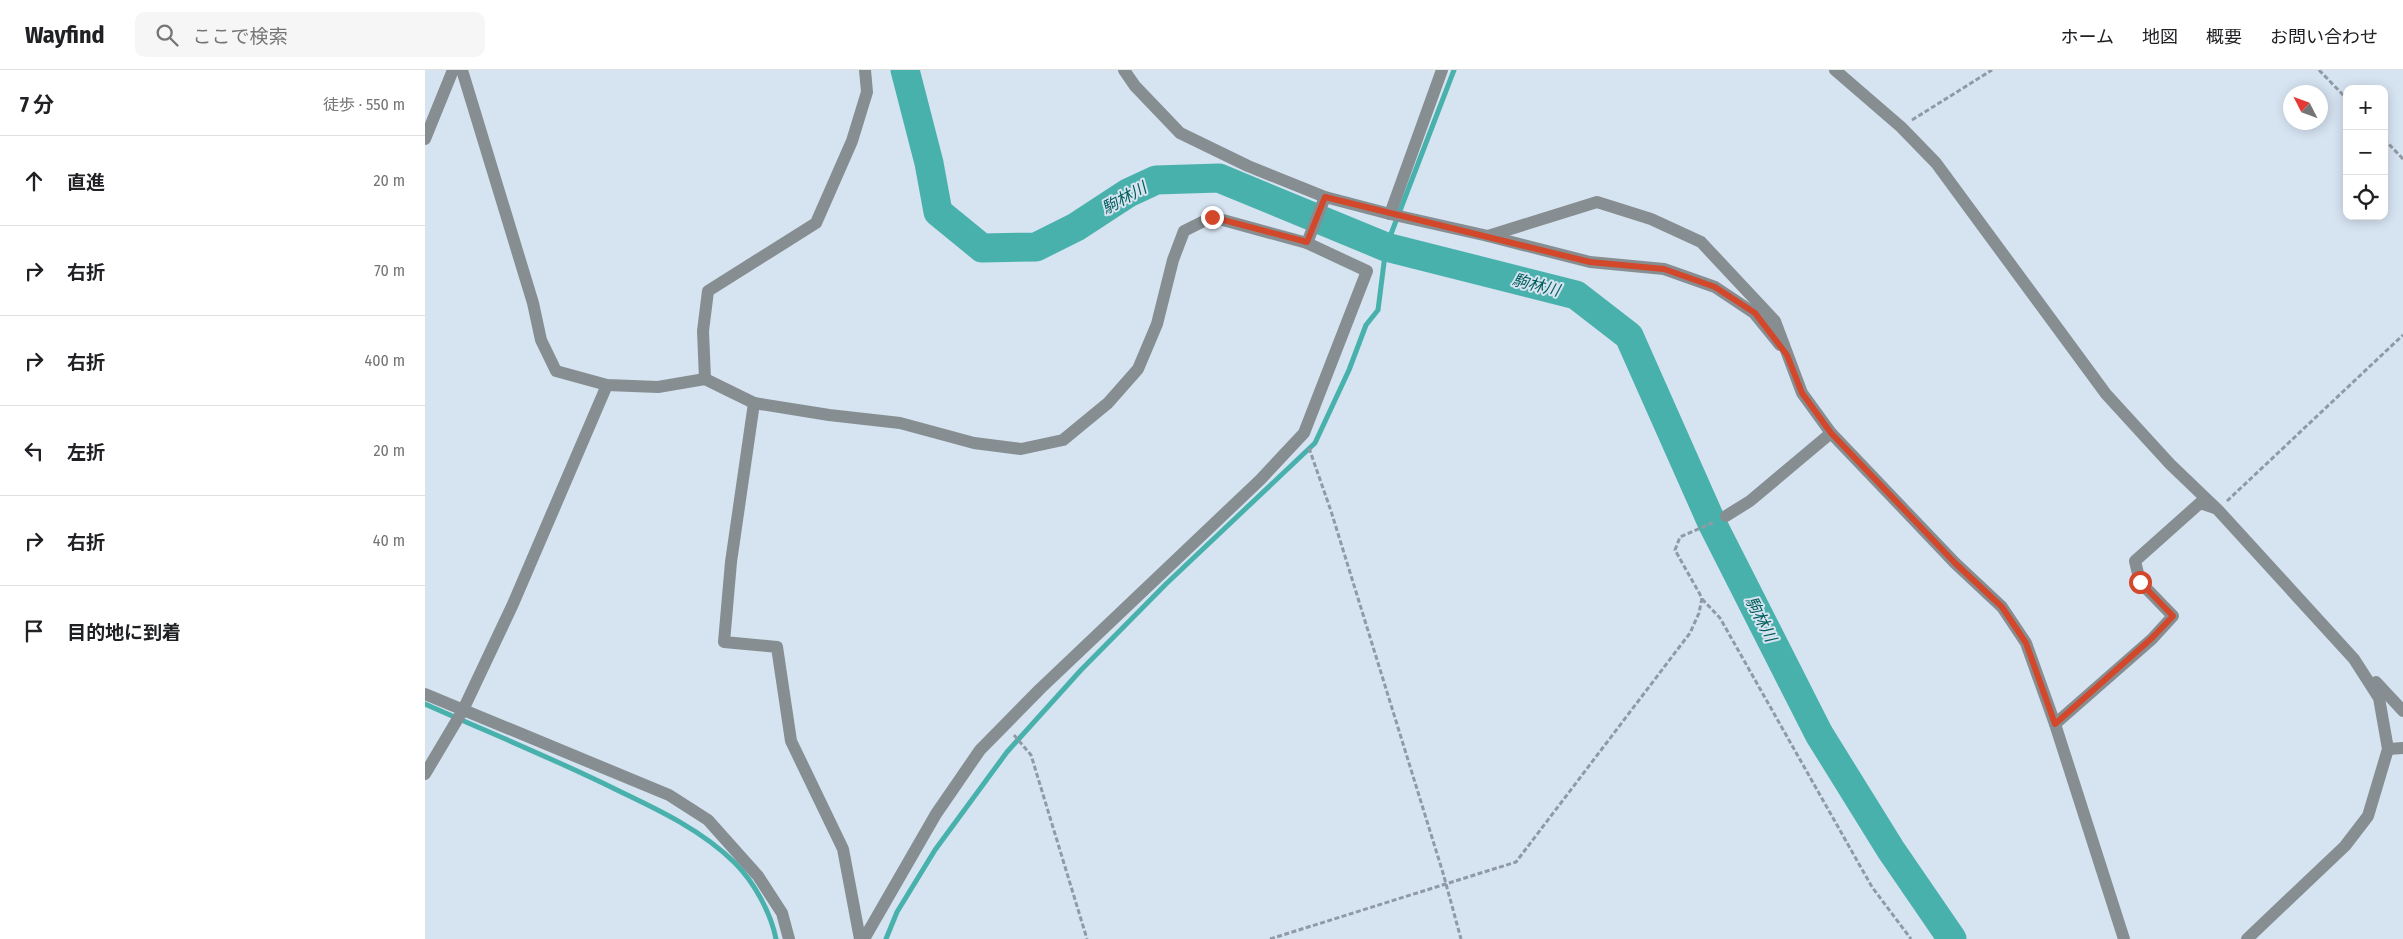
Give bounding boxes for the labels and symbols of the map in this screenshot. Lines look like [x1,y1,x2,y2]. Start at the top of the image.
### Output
north arrow [2283,85,2328,130]
water label: 駒林川 [1098,177,1151,218]
route end [1201,206,1224,229]
water label: 駒林川 [1510,270,1564,301]
route start [2129,571,2152,594]
water label: 駒林川 [1742,593,1781,646]

